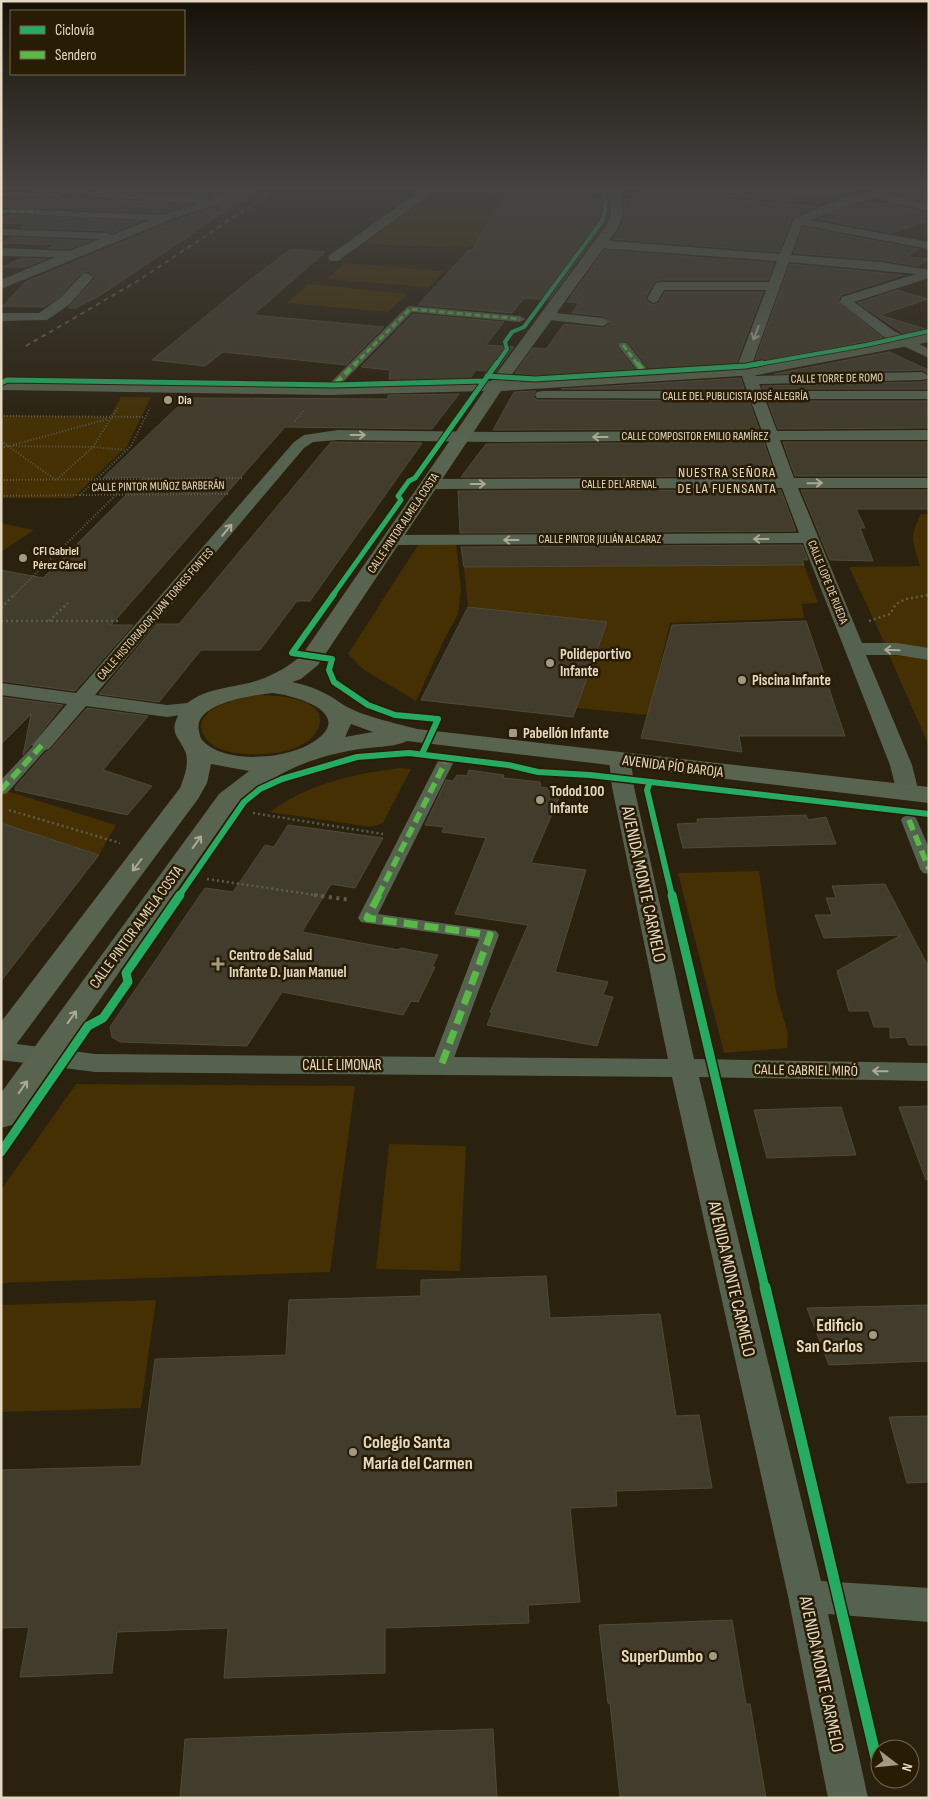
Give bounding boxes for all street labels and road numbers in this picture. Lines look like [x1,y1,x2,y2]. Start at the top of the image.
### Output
street label: CALLE TORRE DE ROMO [791,370,883,387]
street label: CALLE DEL PUBLICISTA JOSÉ ALEGRÍA [662,389,809,404]
street label: CALLE COMPOSITOR EMILIO RAMÍREZ [622,429,768,444]
street label: CALLE PINTOR ALMELA COSTA [364,470,443,576]
street label: CALLE DEL ARENAL [581,477,657,492]
street label: CALLE PINTOR MUÑOZ BARBERÁN [91,478,225,495]
street label: CALLE PINTOR JULIÁN ALCARAZ [539,532,661,547]
street label: CALLE LOPE DE RUEDA [804,538,851,627]
street label: CALLE HISTORIADOR JUAN TORRES FONTES [94,545,217,683]
street label: AVENIDA PÍO BAROJA [620,751,725,782]
street label: AVENIDA MONTE CARMELO [616,803,670,964]
street label: CALLE PINTOR ALMELA COSTA [85,862,188,992]
street label: CALLE LIMONAR [302,1056,382,1075]
street label: CALLE GABRIEL MIRÓ [754,1060,858,1081]
street label: AVENIDA MONTE CARMELO [703,1198,760,1359]
street label: AVENIDA MONTE CARMELO [794,1593,848,1754]

